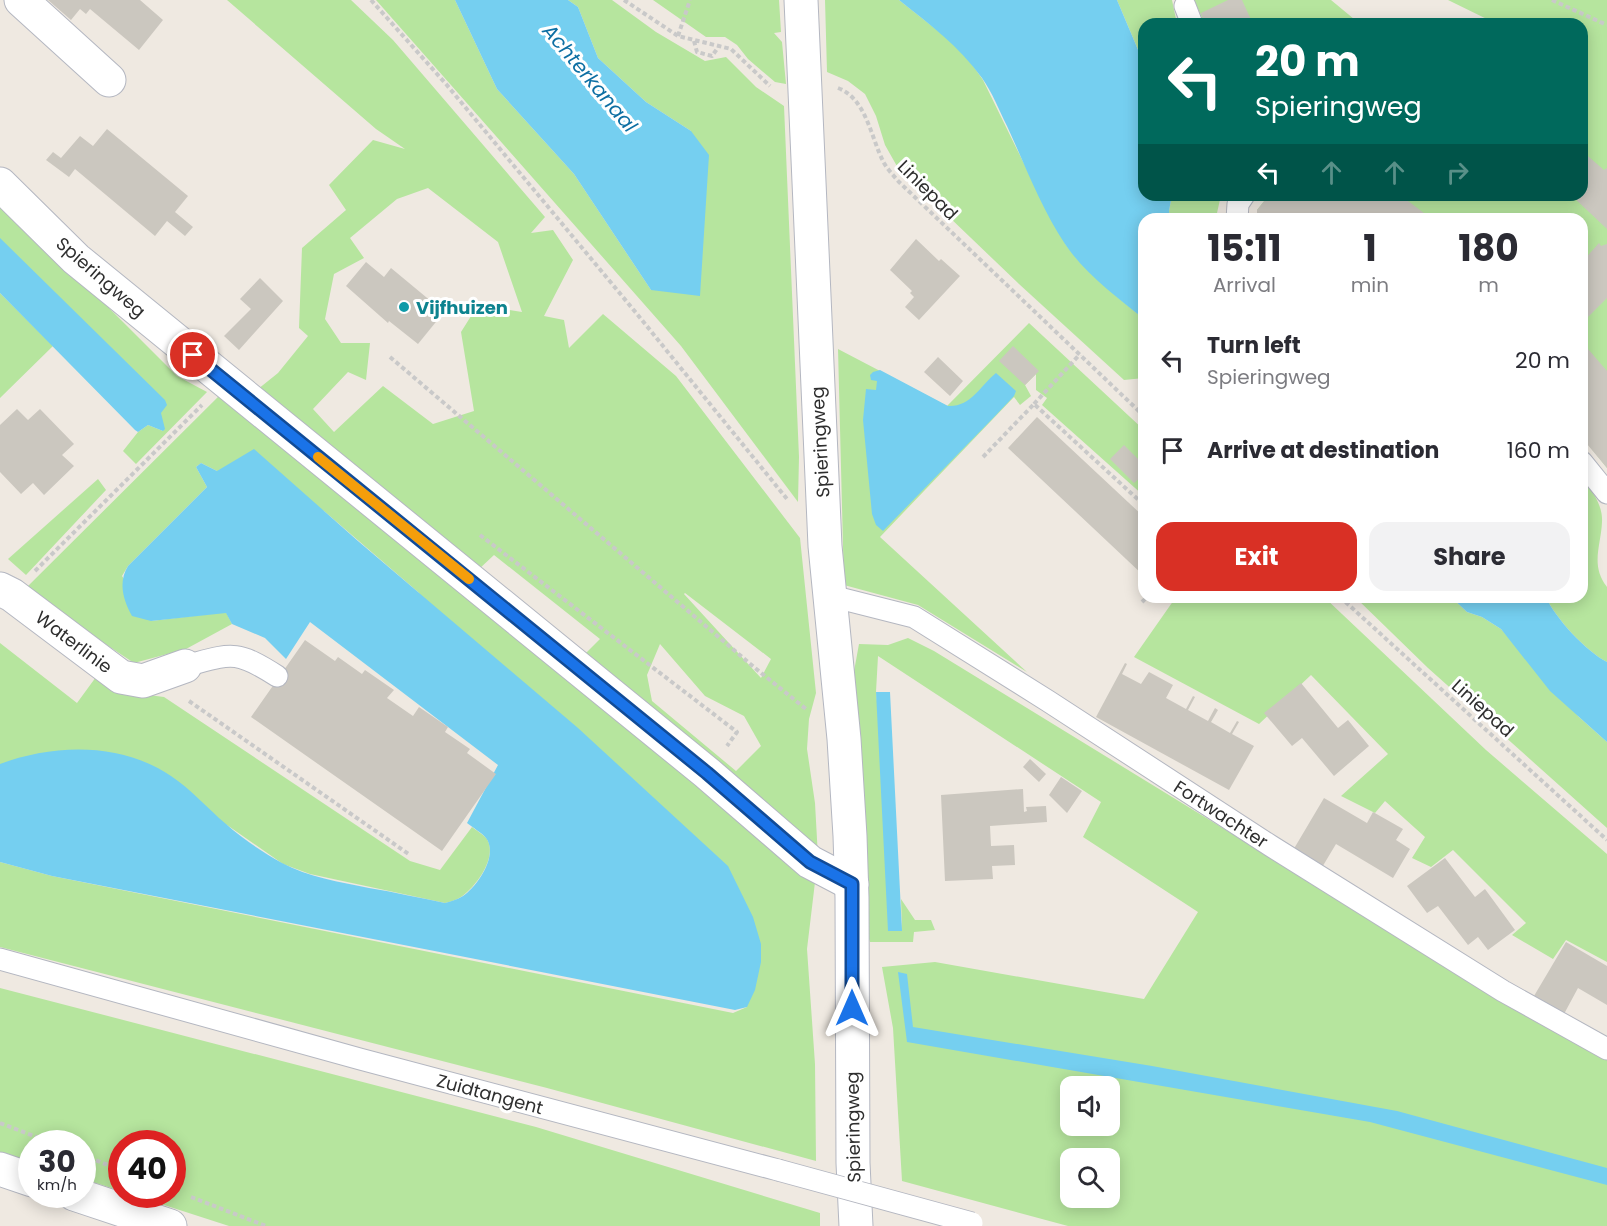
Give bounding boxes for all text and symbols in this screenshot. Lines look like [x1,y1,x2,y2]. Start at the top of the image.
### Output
water label: Achterkanaal [536,17,644,138]
text: 20 m [1255,32,1360,91]
icon: left [1156,42,1234,120]
text: Spieringweg [1255,88,1422,125]
street label: Liniepad [892,154,964,226]
icon: left [1252,156,1285,189]
icon: ahead [1315,156,1348,189]
icon: ahead [1378,156,1411,189]
icon: right [1441,156,1474,189]
text: 15:11 [1207,223,1282,274]
text: 1 [1363,223,1377,274]
text: 180 [1458,223,1519,274]
street label: Spieringweg [51,231,151,323]
text: Arrival [1213,271,1276,299]
text: min [1351,271,1389,299]
text: m [1478,271,1499,299]
place label: Vijfhuizen [416,295,508,320]
marker: Vijfhuizen [397,300,411,314]
pin [167,329,218,380]
text: Turn left [1207,330,1301,361]
icon: arrive [176,338,209,371]
icon: left [1156,344,1189,377]
text: 20 m [1515,345,1570,376]
text: Spieringweg [1207,363,1331,391]
street label: Spieringweg [805,386,835,498]
icon: arrive [1156,434,1189,467]
text: Arrive at destination [1207,435,1439,466]
text: 160 m [1507,435,1570,466]
button: Exit [1156,522,1357,591]
button: Share [1369,522,1570,591]
street label: Waterlinie [30,605,118,679]
street label: Liniepad [1446,673,1520,743]
street label: Fortwachter [1169,774,1273,854]
position arrow [820,976,884,1040]
street label: Zuidtangent [434,1068,546,1120]
street label: Spieringweg [840,1071,866,1183]
map controls [1060,1076,1120,1208]
button: sound [1060,1076,1120,1136]
speed limit sign: 40 [108,1130,186,1208]
text: 30 [38,1140,76,1183]
button: search [1060,1148,1120,1208]
text: km/h [37,1174,77,1195]

